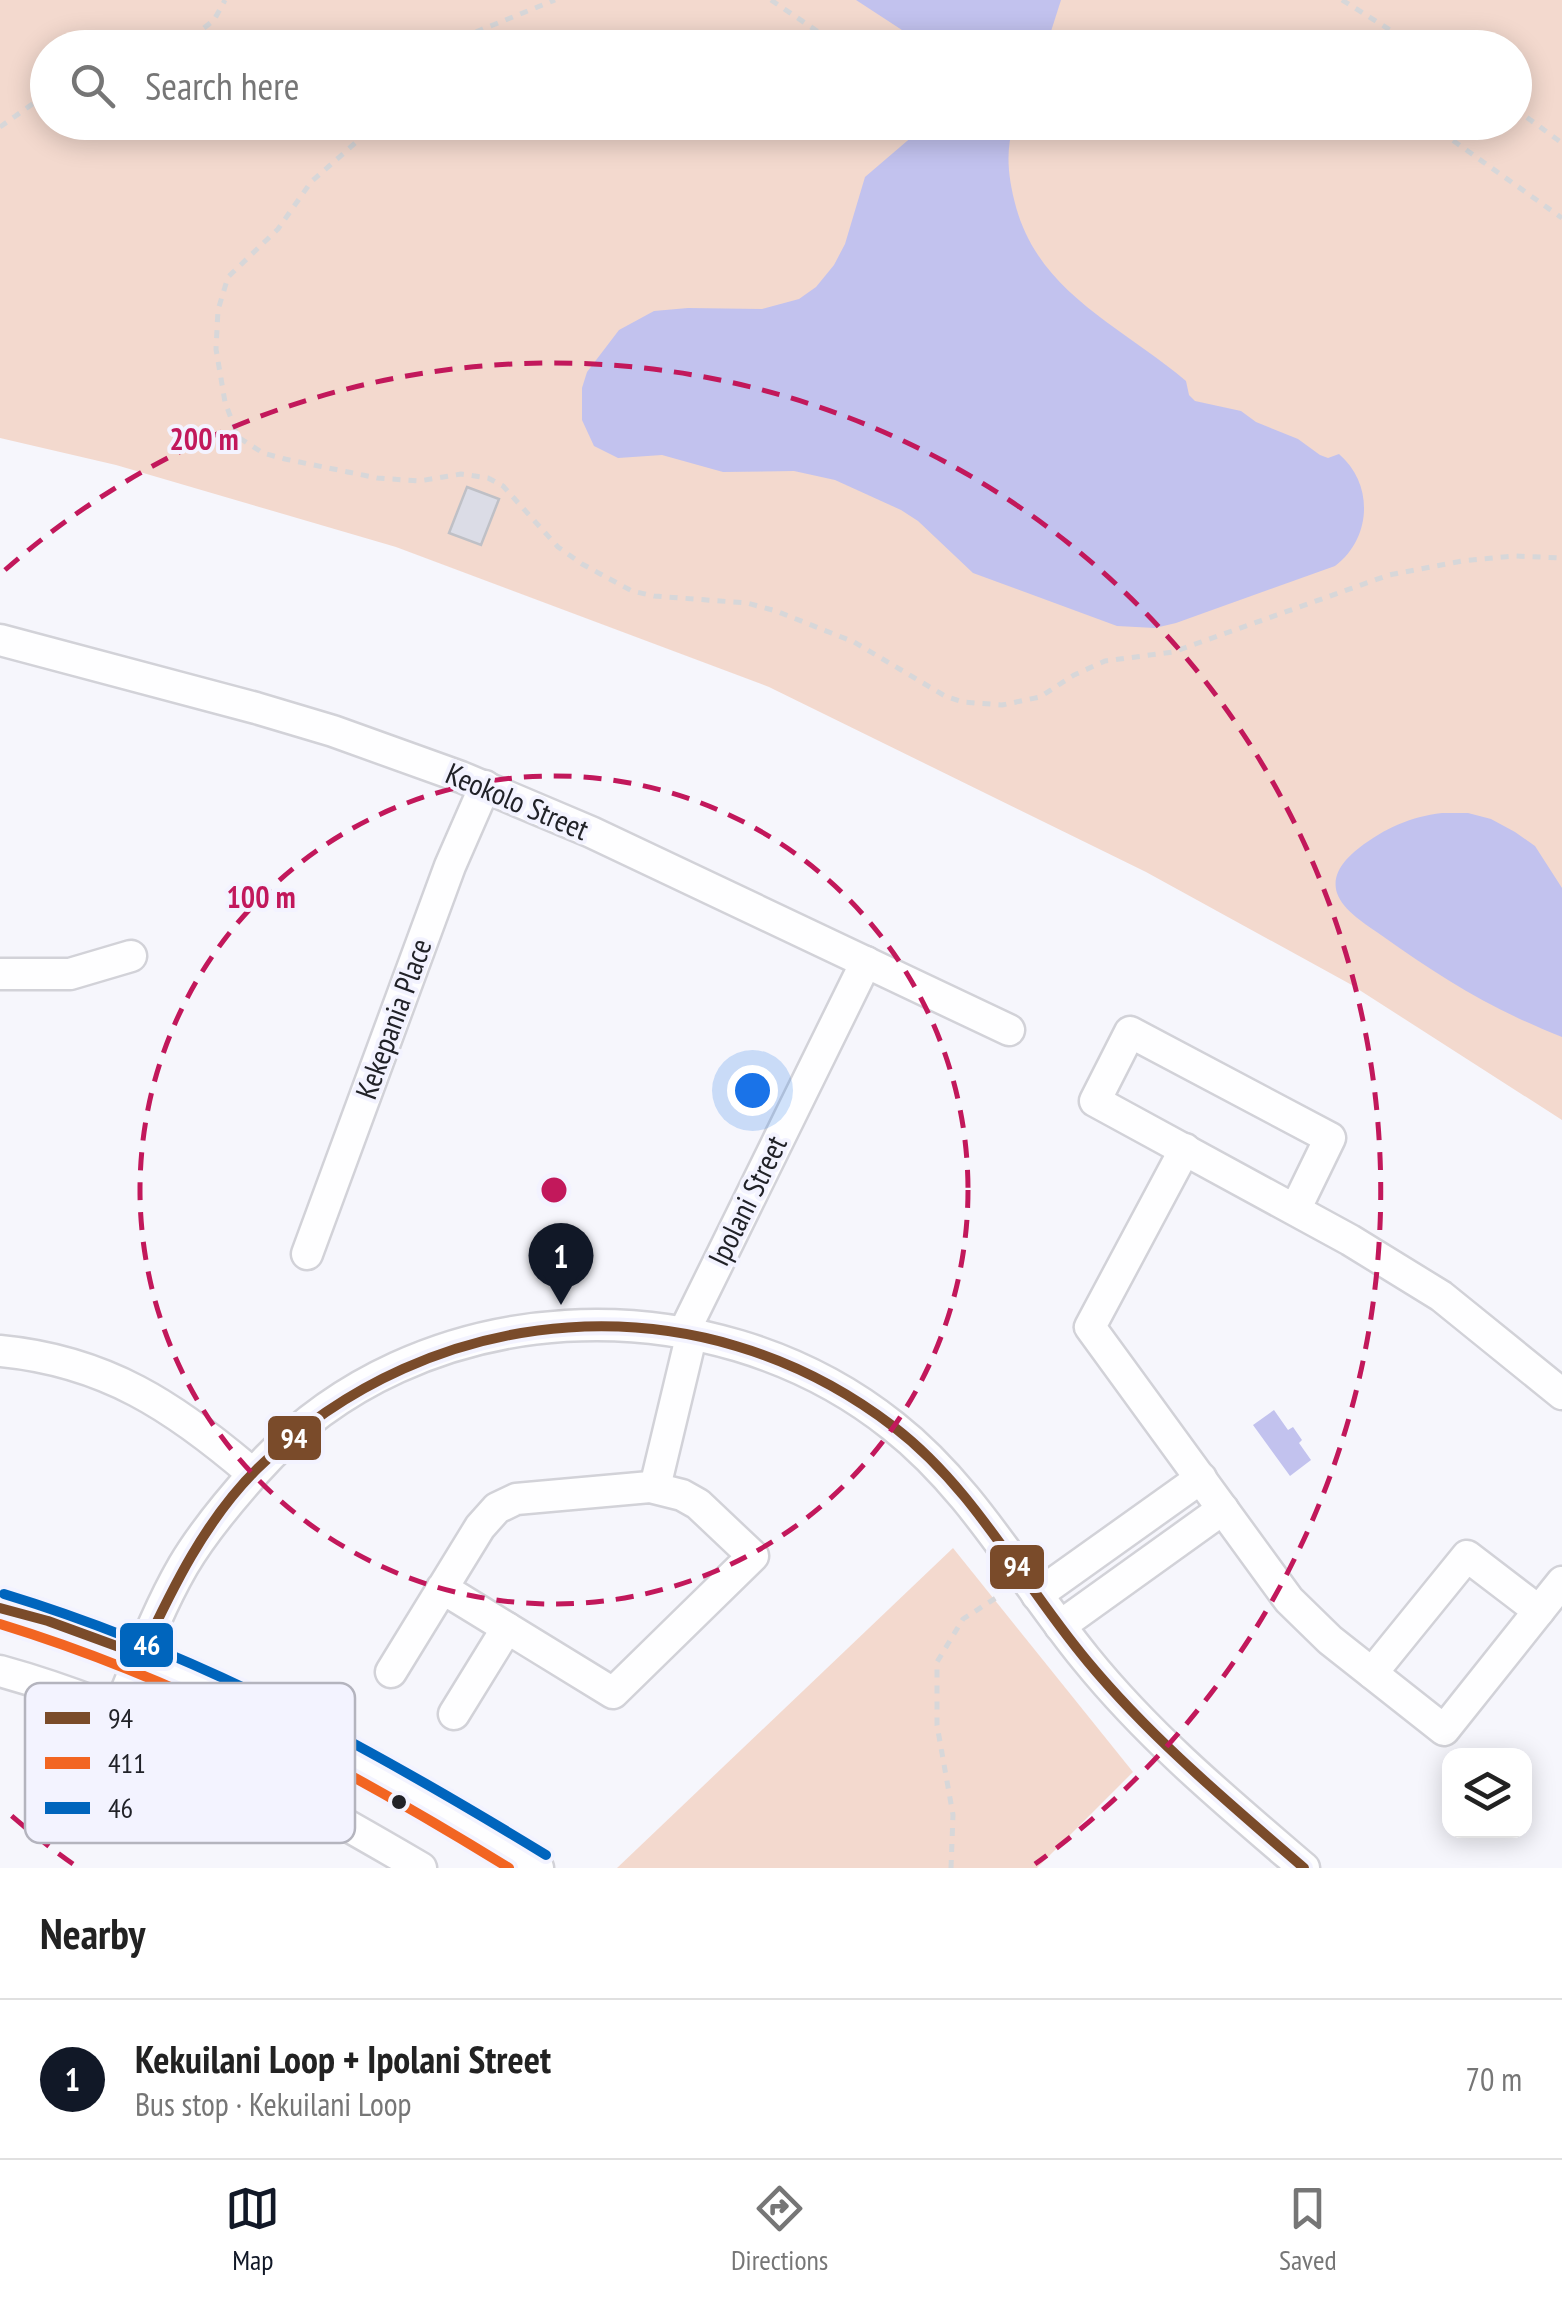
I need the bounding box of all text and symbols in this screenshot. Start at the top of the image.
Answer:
search box [30,30,1532,140]
icon: search [65,58,120,113]
text: Search here [145,61,299,110]
text: 200 m [169,419,239,458]
street label: Keokolo Street [440,753,596,848]
text: 100 m [226,877,296,916]
street label: Kekepania Place [346,933,440,1104]
your location [727,1065,778,1116]
street label: Ipolani Street [698,1128,795,1272]
centre of rings [536,1172,572,1208]
pin: 1 [528,1222,594,1305]
line badge: 94 [266,1414,323,1462]
text: 94 [281,1419,308,1456]
line badge: 94 [988,1543,1046,1591]
text: 94 [1004,1547,1031,1584]
line badge: 46 [118,1621,175,1669]
text: 46 [134,1626,160,1663]
legend [25,1683,355,1843]
text: 94 [108,1699,134,1736]
text: 411 [108,1744,146,1781]
map controls [1442,1748,1532,1838]
button: layers [1442,1748,1532,1838]
text: 46 [108,1789,133,1826]
unlabelled marker [389,1792,409,1812]
text: Nearby [40,1906,145,1961]
text: Kekuilani Loop + Ipolani Street [135,2034,551,2083]
text: 1 [65,2058,80,2100]
text: 70 m [1466,2058,1522,2100]
text: Bus stop · Kekuilani Loop [135,2083,412,2125]
tab: Map [225,2181,280,2278]
tab: Directions [731,2181,828,2278]
tab: Saved [1279,2181,1337,2278]

